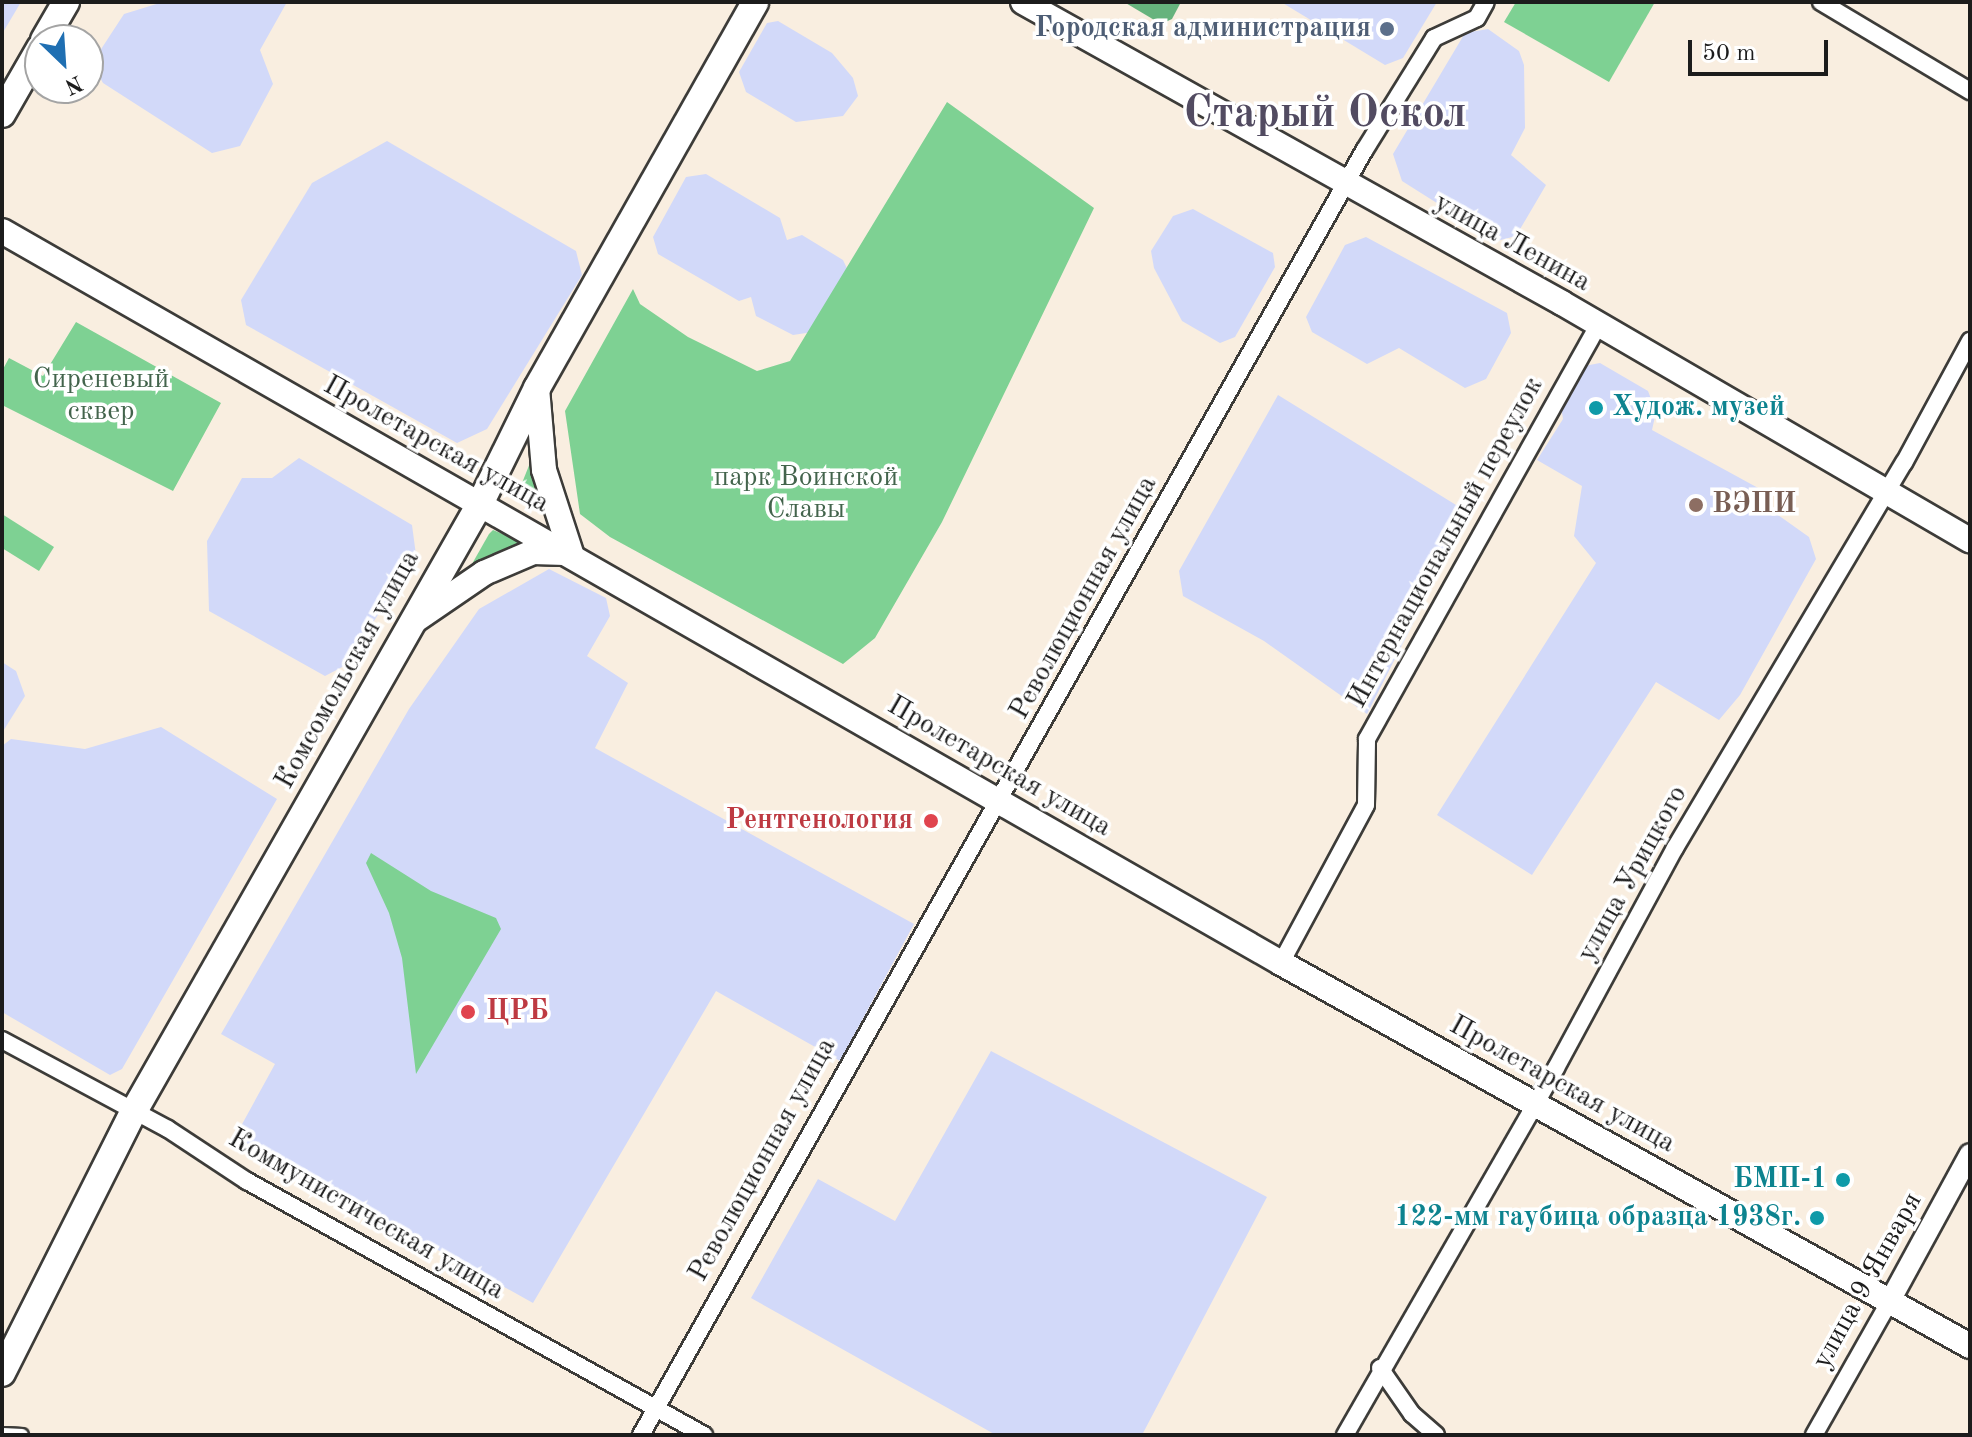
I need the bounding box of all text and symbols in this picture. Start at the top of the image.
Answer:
place label: Городская администрация [1034,12,1371,46]
marker: Городская администрация [1378,20,1396,38]
north arrow [24,24,104,104]
scale bar [1692,24,1832,74]
text: 50 m [1702,42,1756,66]
text: N [61,70,86,97]
district label: Старый Оскол [1183,88,1467,140]
street label: улица Ленина [1428,186,1596,300]
park label: Сиреневый сквер [33,363,169,429]
street label: Пролетарская улица [317,369,555,521]
street label: Интернациональный переулок [1341,372,1551,714]
place label: Худож. музей [1612,391,1785,425]
marker: Худож. музей [1587,399,1605,417]
park label: парк Воинской Славы [714,461,898,527]
street label: Революционная улица [1003,470,1165,726]
place label: ВЭПИ [1712,488,1796,522]
marker: ВЭПИ [1687,496,1705,514]
street label: Комсомольская улица [268,545,428,795]
street label: Пролетарская улица [881,689,1117,845]
street label: улица Урицкого [1571,780,1695,968]
place label: Рентгенология [725,804,913,838]
marker: Рентгенология [920,810,942,832]
place label: ЦРБ [486,995,549,1029]
marker: ЦРБ [457,1001,479,1023]
street label: Пролетарская улица [1443,1009,1681,1161]
street label: Революционная улица [682,1032,844,1288]
street label: Коммунистическая улица [222,1122,510,1308]
place label: БМП-1 [1733,1163,1827,1197]
marker: БМП-1 [1834,1171,1852,1189]
street label: улица 9 Января [1806,1187,1930,1375]
place label: 122-мм гаубица образца 1938г. [1395,1201,1801,1235]
marker: 122-мм гаубица образца 1938г. [1808,1209,1826,1227]

